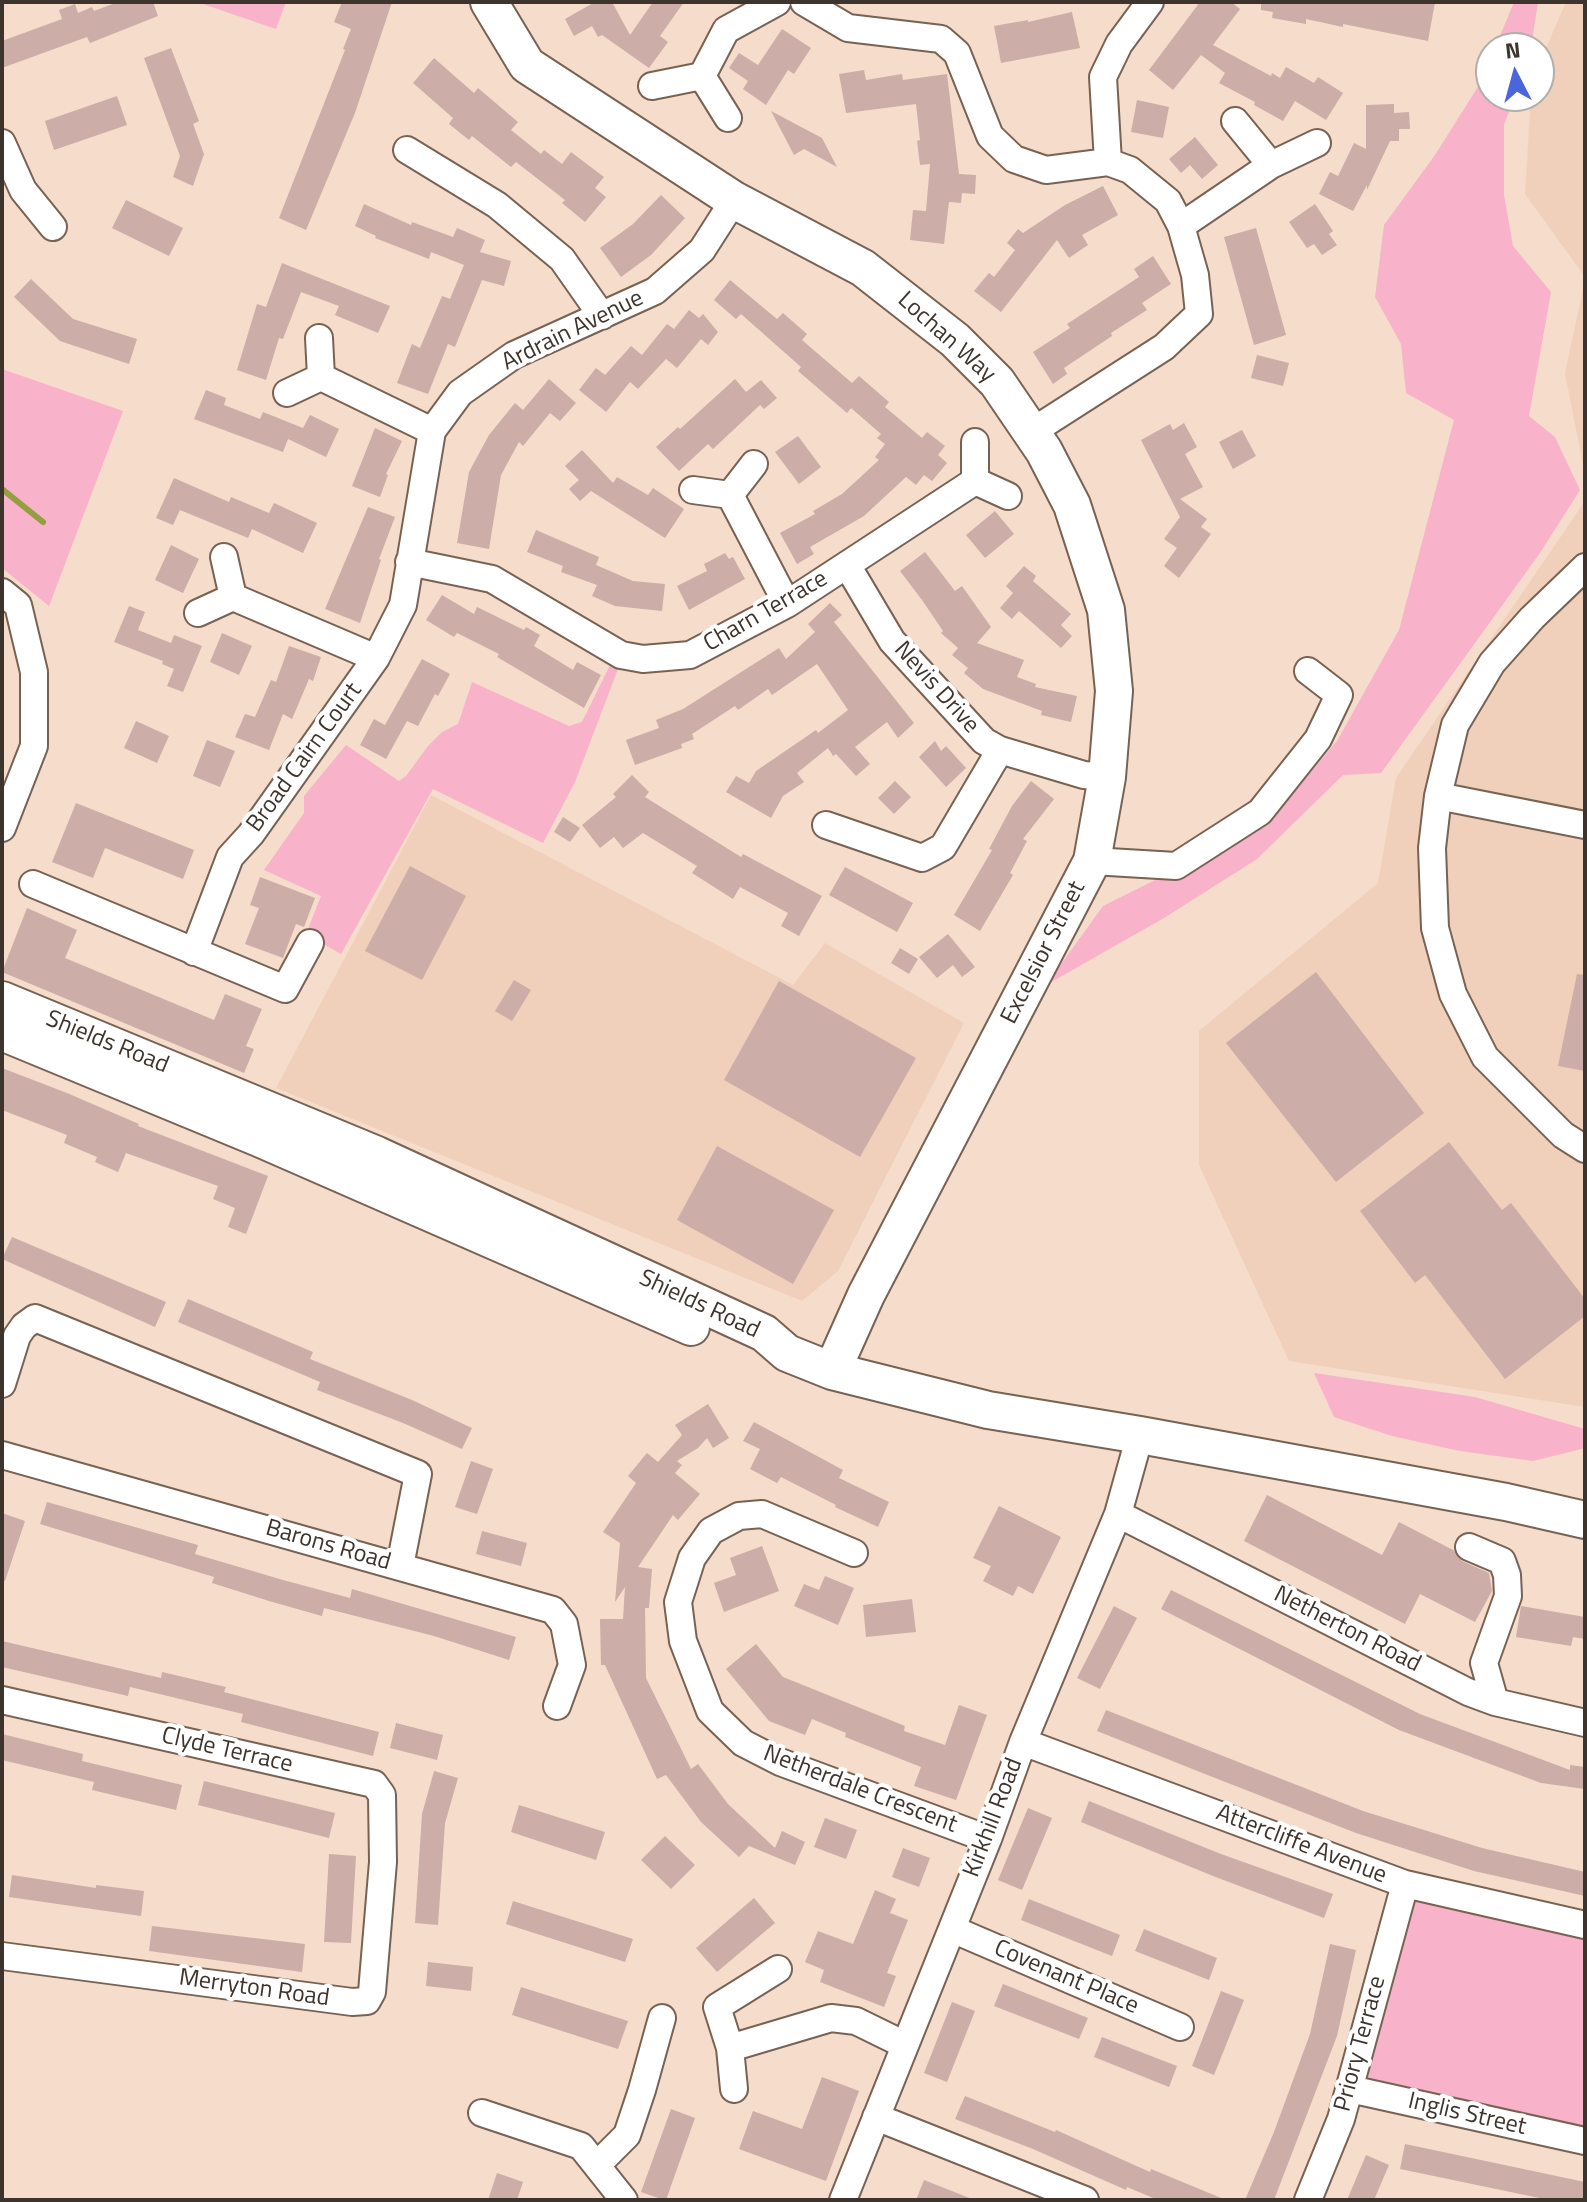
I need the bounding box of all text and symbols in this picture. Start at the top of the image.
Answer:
north arrow [1475,32,1555,112]
text: N [1503,32,1522,68]
street label: Ardrain Avenue [498,284,648,378]
street label: Lochan Way [891,286,1001,390]
street label: Charn Terrace [699,565,833,659]
street label: Nevis Drive [887,636,985,740]
street label: Broad Cairn Court [241,678,369,838]
street label: Excelsior Street [996,877,1092,1029]
street label: Shields Road [41,1005,173,1081]
street label: Shields Road [634,1264,764,1346]
street label: Barons Road [262,1514,394,1578]
street label: Netherton Road [1269,1581,1425,1679]
street label: Clyde Terrace [159,1722,295,1780]
street label: Netherdale Crescent [759,1740,961,1840]
street label: Kirkhill Road [958,1754,1030,1882]
street label: Attercliffe Avenue [1212,1799,1390,1891]
street label: Covenant Place [989,1935,1143,2021]
street label: Merryton Road [177,1964,331,2014]
street label: Priory Terrace [1329,1973,1393,2115]
street label: Inglis Street [1405,2087,1529,2143]

